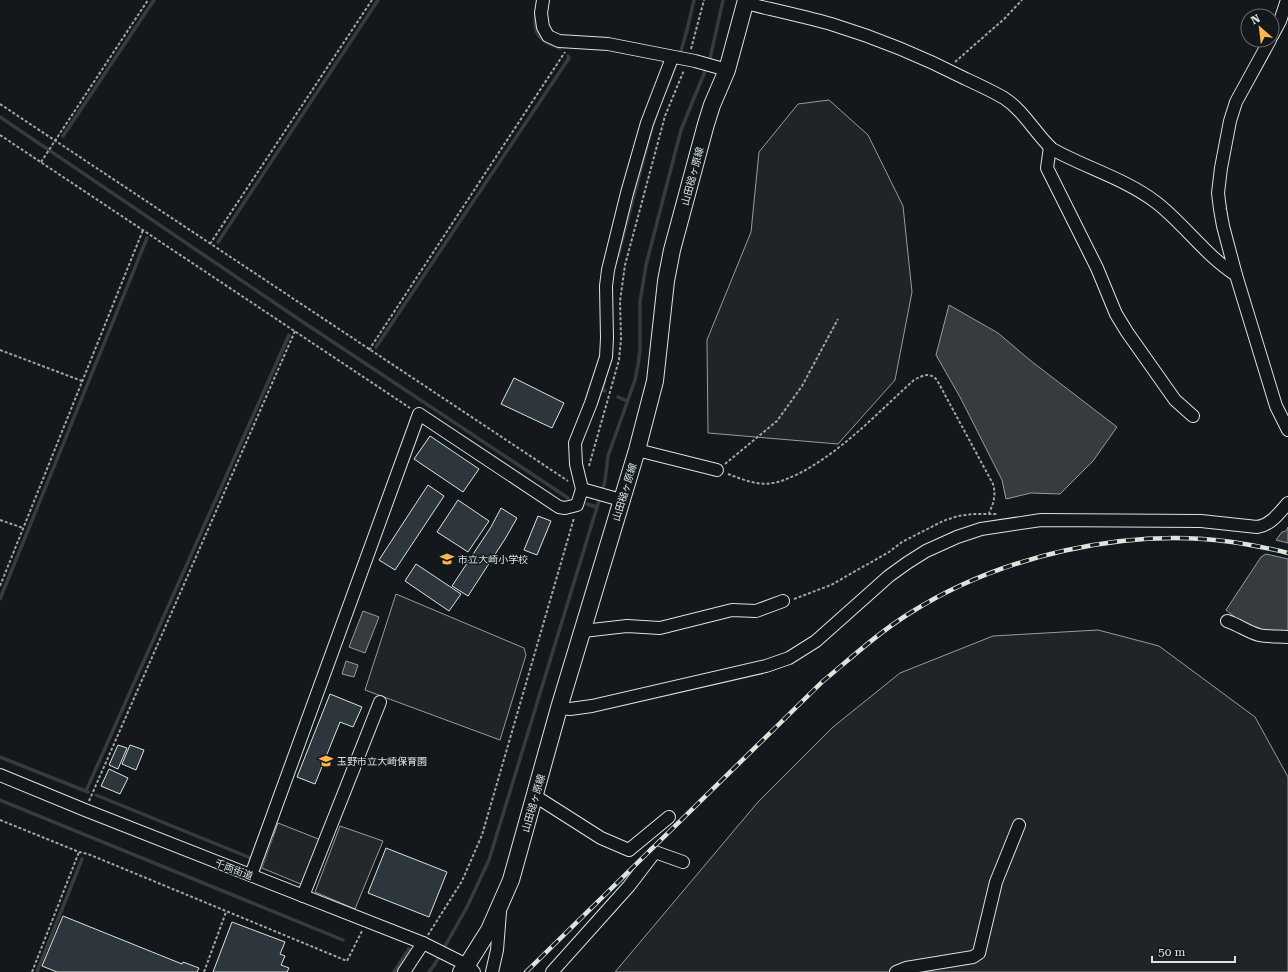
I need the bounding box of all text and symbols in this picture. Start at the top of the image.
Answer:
north arrow [1240,8,1280,48]
text: N [1249,12,1263,27]
street label: 山田槌ヶ原線 [679,146,706,207]
street label: 山田槌ヶ原線 [610,462,639,522]
school or university icon: 市立大崎小学校 [439,551,455,567]
place label: 市立大崎小学校 [458,554,528,565]
school or university icon: 玉野市立大崎保育園 [318,753,334,769]
place label: 玉野市立大崎保育園 [337,756,427,767]
street label: 山田槌ヶ原線 [520,773,547,833]
street label: 千両街道 [213,857,254,882]
scale bar [1152,938,1235,964]
text: 50 m [1158,945,1185,959]

